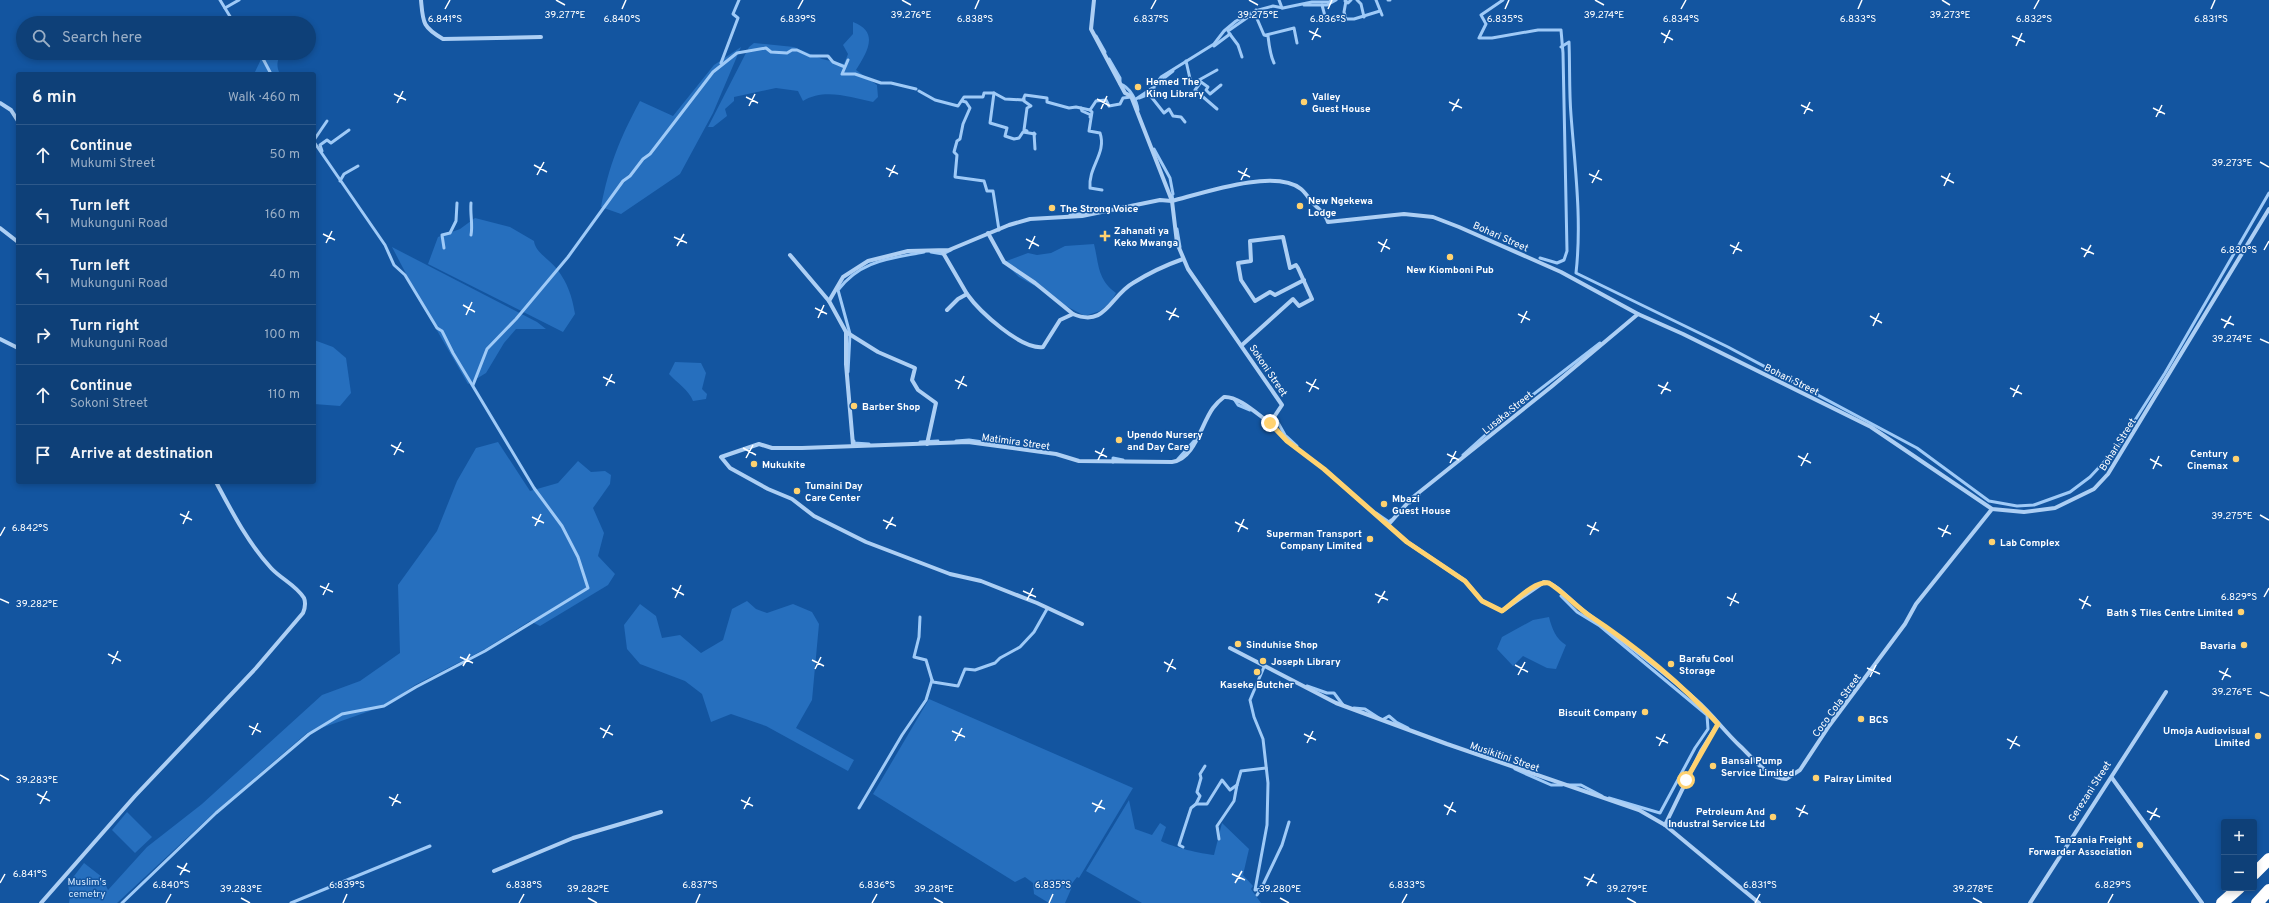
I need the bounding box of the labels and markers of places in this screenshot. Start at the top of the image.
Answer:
place label: Hemed The King Library [1146,76,1204,101]
marker: Hemed The King Library [1133,82,1143,92]
place label: Valley Guest House [1312,91,1371,116]
marker: Valley Guest House [1299,97,1309,107]
place label: New Ngekewa Lodge [1308,195,1373,220]
marker: New Ngekewa Lodge [1295,201,1305,211]
marker: The Strong Voice [1047,203,1057,213]
place label: The Strong Voice [1060,203,1139,216]
place label: Zahanati ya Keko Mwanga [1114,225,1178,250]
marker: Zahanati ya Keko Mwanga [1099,230,1111,242]
marker: New Kiomboni Pub [1445,252,1455,262]
place label: New Kiomboni Pub [1406,264,1494,277]
marker: Barber Shop [849,401,859,411]
place label: Barber Shop [862,401,920,414]
place label: Upendo Nursery and Day Care [1127,429,1203,454]
marker: Upendo Nursery and Day Care [1114,435,1124,445]
place label: Century Cinemax [2187,448,2228,473]
marker: Century Cinemax [2231,454,2241,464]
marker: Mukukite [749,459,759,469]
place label: Mukukite [762,459,806,472]
place label: Tumaini Day Care Center [805,480,863,505]
marker: Tumaini Day Care Center [792,486,802,496]
place label: Mbazi Guest House [1392,493,1451,518]
marker: Mbazi Guest House [1379,499,1389,509]
place label: Superman Transport Company Limited [1266,528,1362,553]
marker: Superman Transport Company Limited [1365,534,1375,544]
marker: Lab Complex [1987,537,1997,547]
place label: Lab Complex [2000,537,2060,550]
place label: Bath $ Tiles Centre Limited [2107,607,2233,620]
marker: Bath $ Tiles Centre Limited [2236,607,2246,617]
marker: Sinduhise Shop [1233,639,1243,649]
place label: Sinduhise Shop [1246,639,1318,652]
place label: Bavaria [2200,640,2236,653]
marker: Bavaria [2239,640,2249,650]
place label: Barafu Cool Storage [1679,653,1734,678]
marker: Joseph Library [1258,656,1268,666]
place label: Joseph Library [1271,656,1341,669]
marker: Barafu Cool Storage [1666,659,1676,669]
marker: Kaseke Butcher [1252,667,1262,677]
place label: Kaseke Butcher [1220,679,1295,692]
place label: Biscuit Company [1558,707,1637,720]
marker: Biscuit Company [1640,707,1650,717]
marker: BCS [1856,714,1866,724]
place label: BCS [1869,714,1888,727]
place label: Umoja Audiovisual Limited [2163,725,2250,750]
marker: Umoja Audiovisual Limited [2253,731,2263,741]
place label: Bansal Pump Service Limited [1721,755,1794,780]
marker: Bansal Pump Service Limited [1708,761,1718,771]
marker: Palray Limited [1811,773,1821,783]
place label: Palray Limited [1824,773,1892,786]
place label: Petroleum And Industral Service Ltd [1668,806,1765,831]
marker: Petroleum And Industral Service Ltd [1768,812,1778,822]
place label: Tanzania Freight Forwarder Association [2028,834,2132,859]
marker: Tanzania Freight Forwarder Association [2135,840,2145,850]

